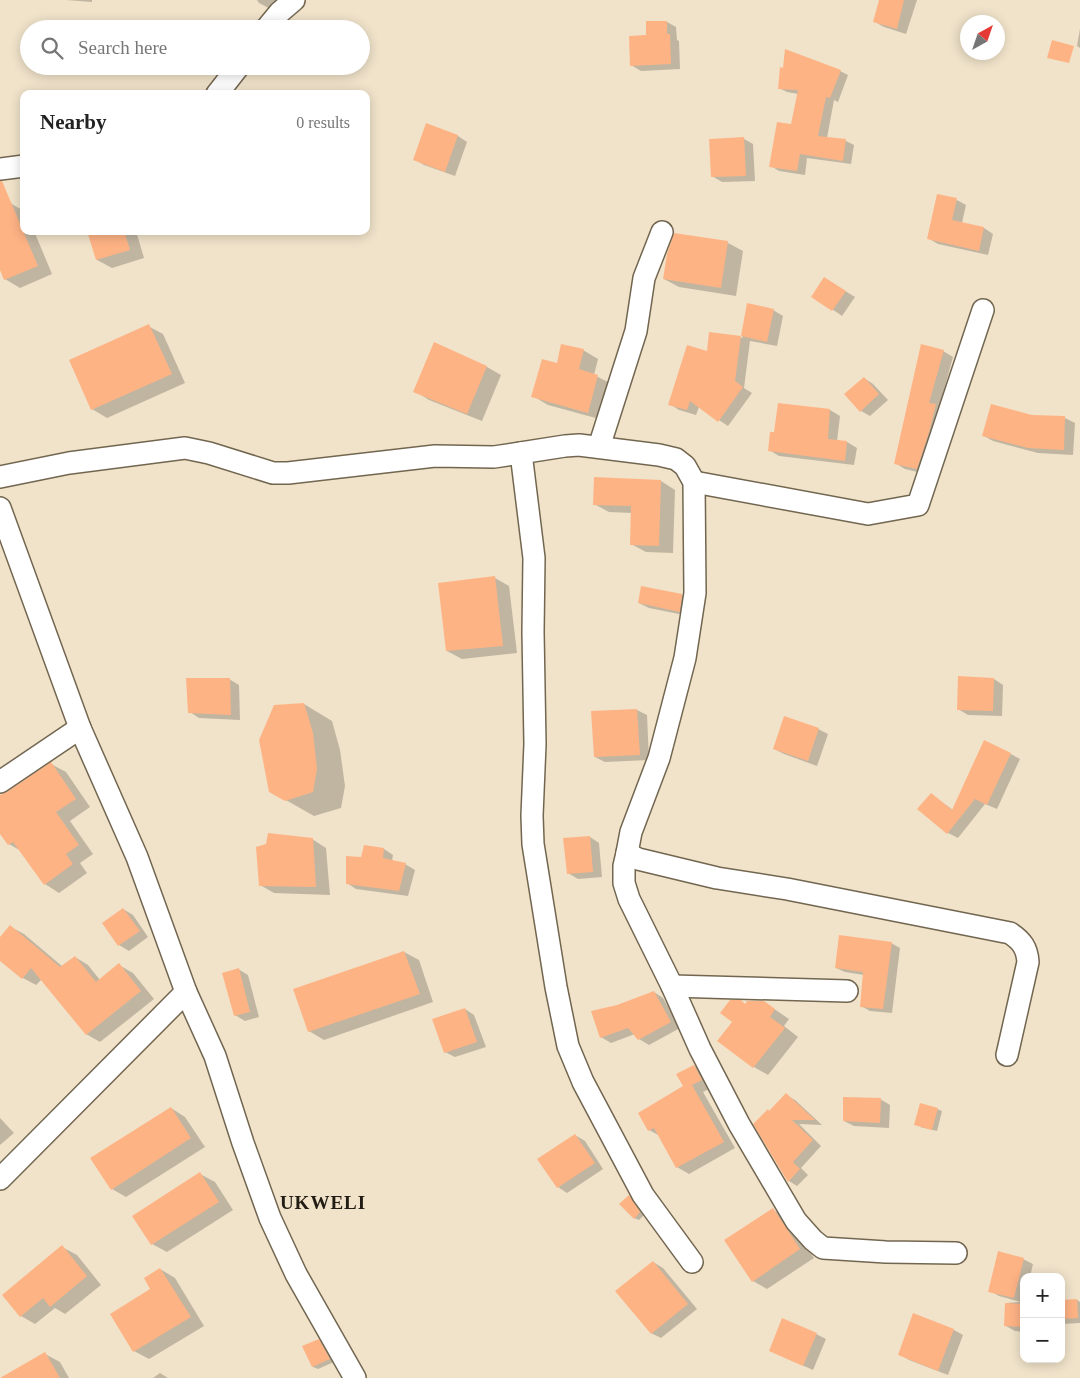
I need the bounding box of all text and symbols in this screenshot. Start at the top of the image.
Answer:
north arrow [960,15,1005,60]
search box [20,20,370,75]
icon: search [38,34,66,62]
text: Search here [78,37,167,58]
text: Nearby [40,110,107,134]
text: 0 results [296,114,350,131]
district label: UKWELI [280,1192,366,1213]
map controls [1020,1273,1065,1363]
button: + [1020,1273,1065,1318]
button: − [1020,1318,1065,1363]

